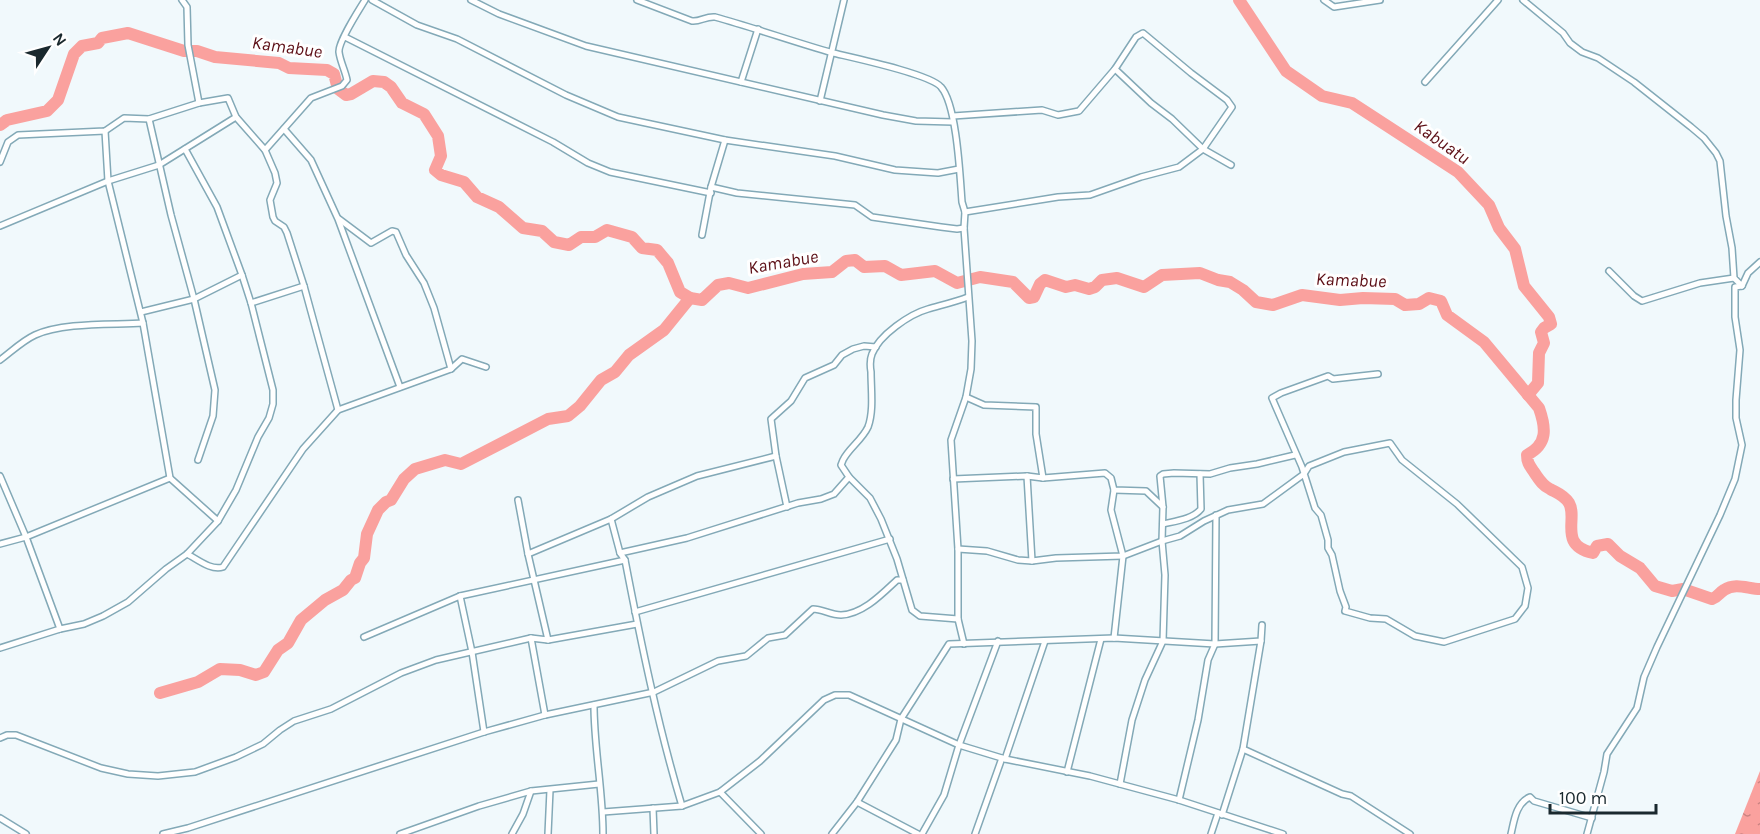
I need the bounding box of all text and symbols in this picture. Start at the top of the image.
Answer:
north arrow [18,18,78,78]
text: N [49,29,71,50]
water label: Kamabue [250,31,324,63]
water label: Kabuatu [1410,115,1474,169]
water label: Kamabue [746,245,820,279]
water label: Kamabue [1315,268,1387,292]
scale bar [1550,777,1656,815]
text: 100 m [1559,787,1607,809]

